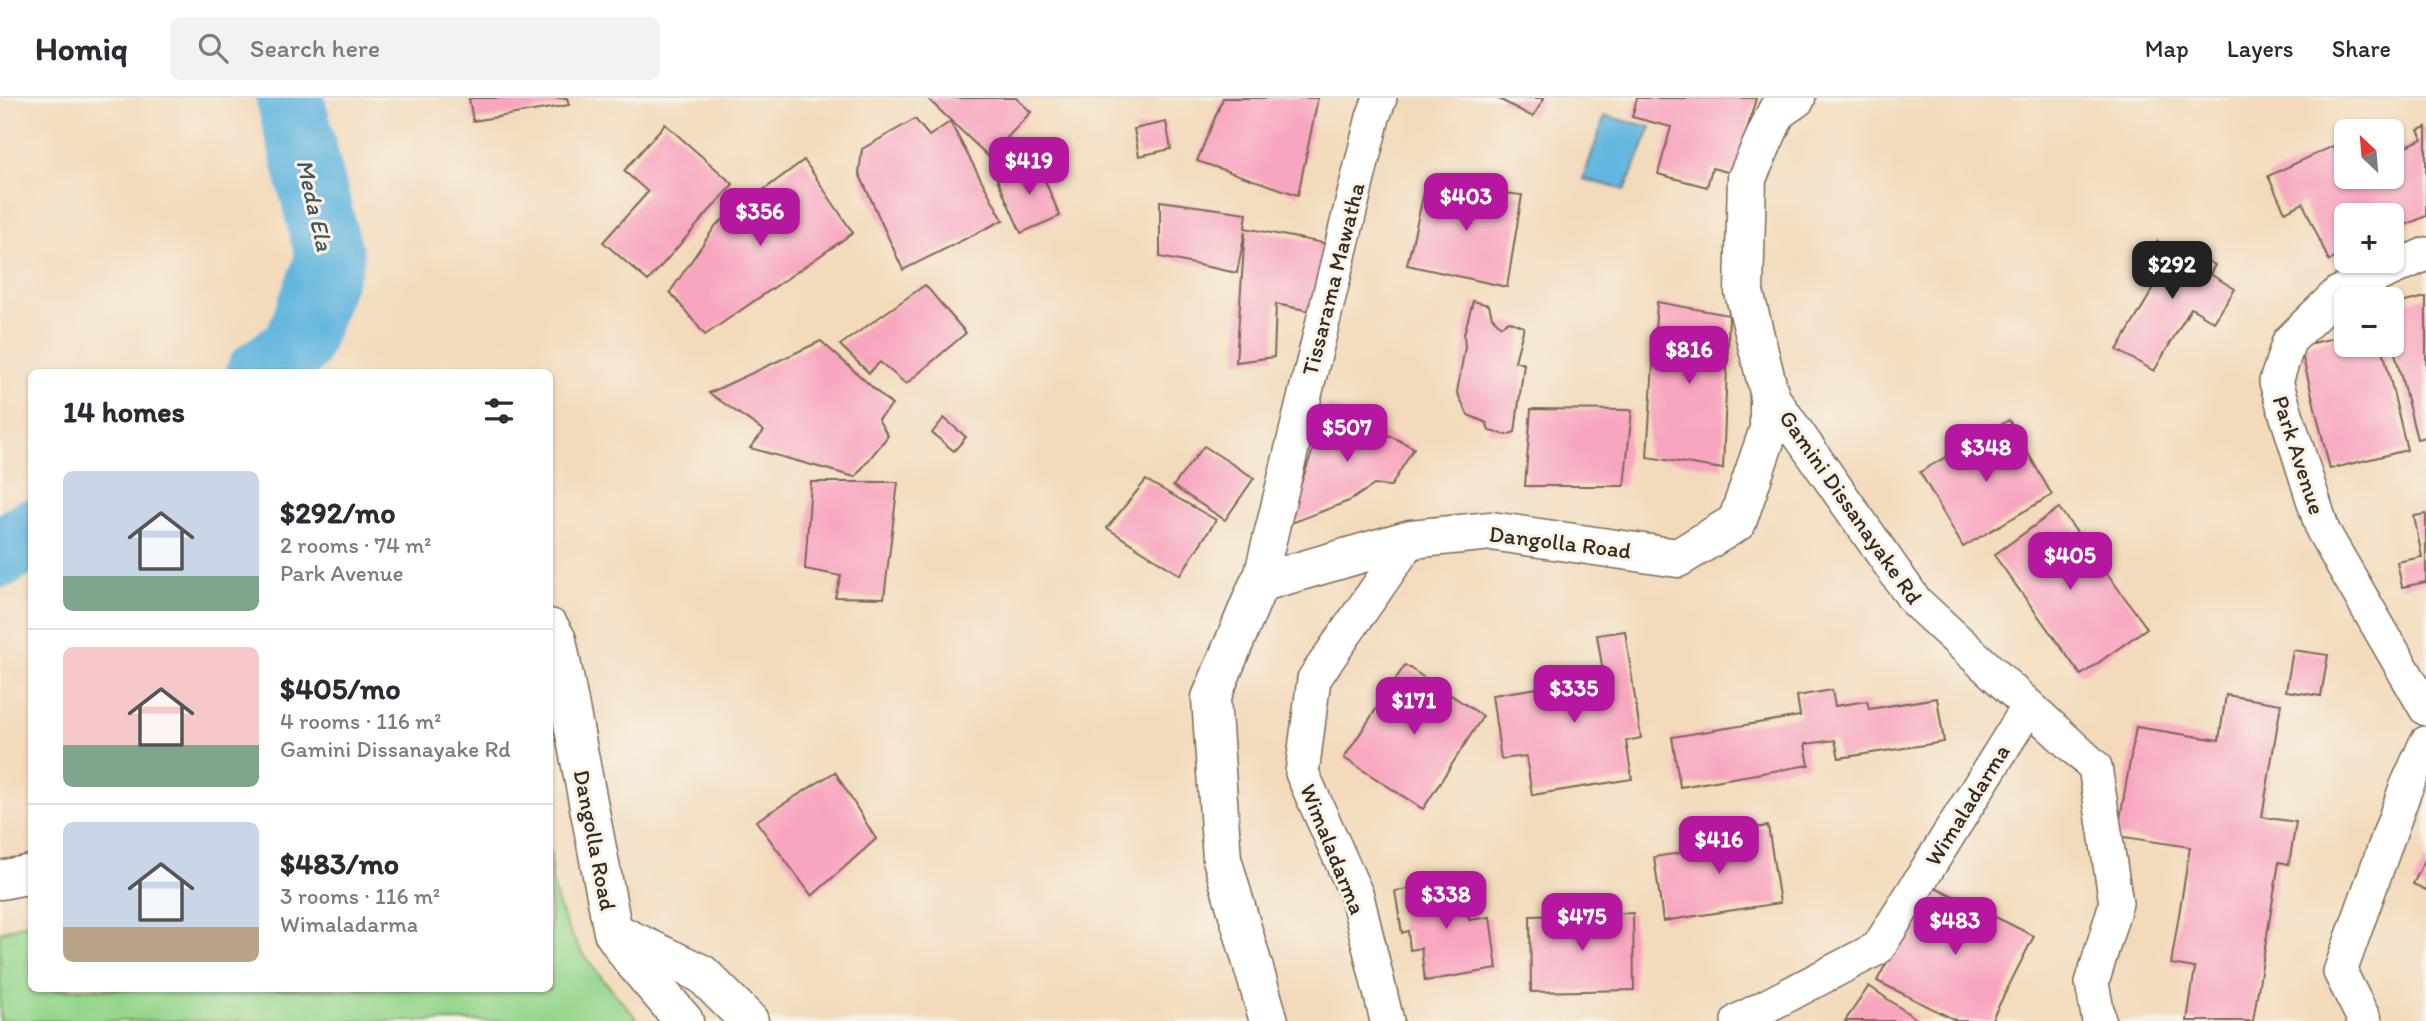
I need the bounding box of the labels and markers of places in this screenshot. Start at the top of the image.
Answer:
pin: $419 [988,138,1070,197]
pin: $403 [1425,174,1507,233]
pin: $356 [719,188,801,248]
pin: $292 [2131,242,2213,301]
pin: $816 [1648,327,1730,386]
pin: $507 [1306,404,1388,464]
pin: $348 [1945,424,2027,484]
pin: $405 [2029,532,2111,592]
pin: $335 [1533,666,1615,725]
pin: $171 [1373,678,1455,737]
pin: $416 [1678,816,1760,876]
pin: $338 [1405,872,1487,931]
pin: $475 [1541,894,1623,953]
pin: $483 [1914,898,1996,957]

